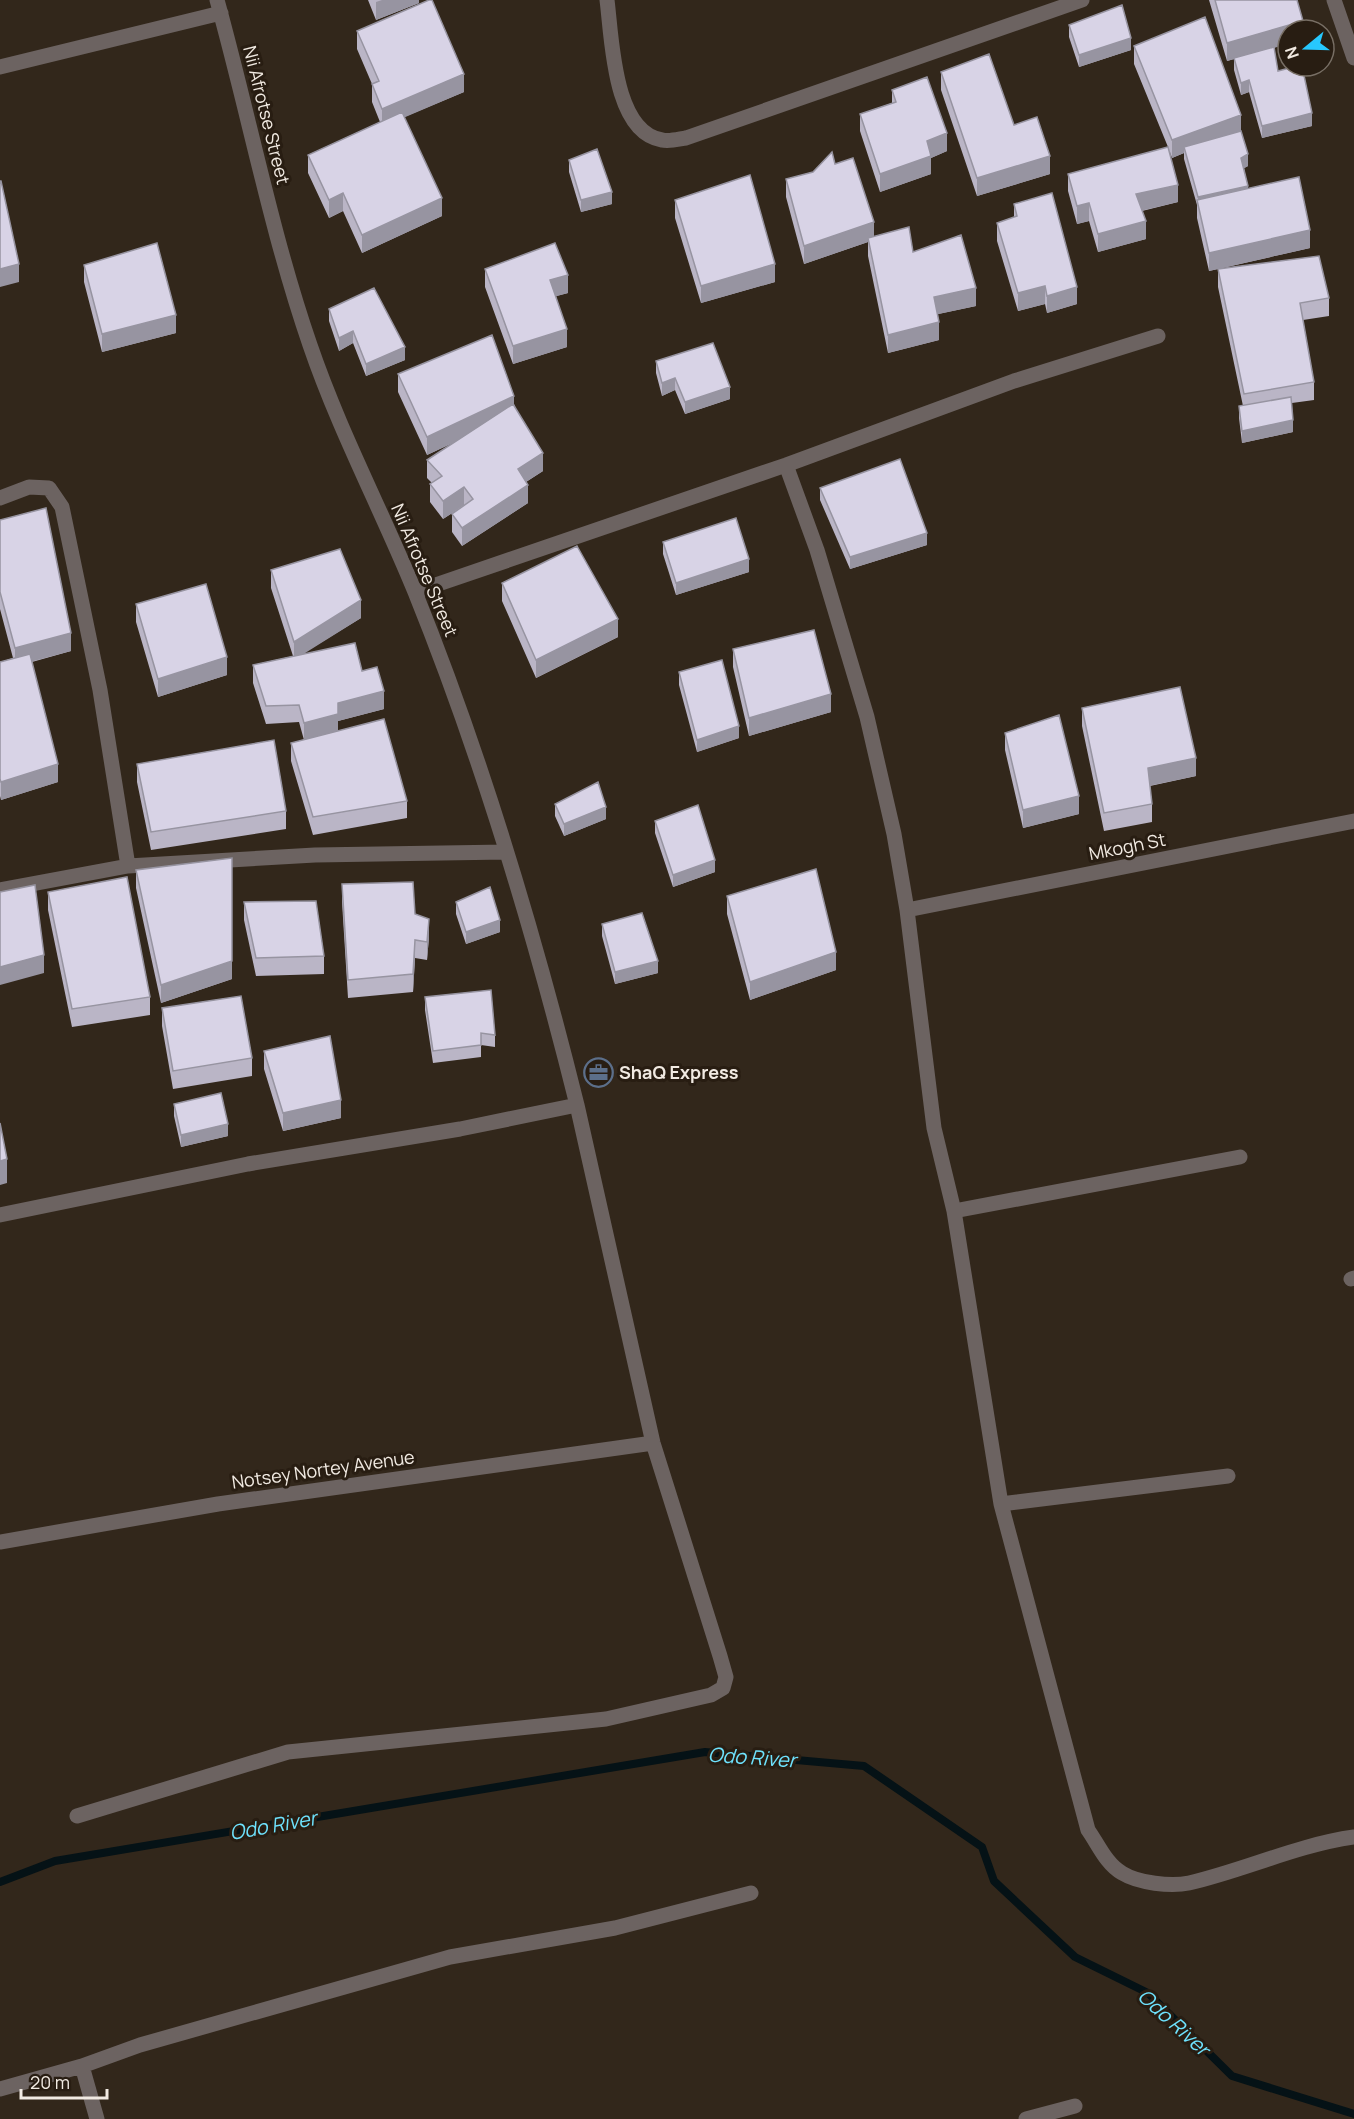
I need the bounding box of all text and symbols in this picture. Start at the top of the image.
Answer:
north arrow [1276,18,1336,78]
street label: Nii Afrotse Street [238,43,296,187]
text: N [1280,44,1304,62]
street label: Nii Afrotse Street [386,500,464,640]
street label: Mkogh St [1087,827,1167,865]
office icon: ShaQ Express [582,1056,614,1088]
place label: ShaQ Express [619,1060,739,1084]
street label: Notsey Nortey Avenue [230,1444,416,1494]
water label: Odo River [707,1740,800,1774]
water label: Odo River [227,1804,321,1846]
water label: Odo River [1132,1982,1218,2063]
scale bar [21,2062,106,2100]
text: 20 m [30,2070,70,2094]

